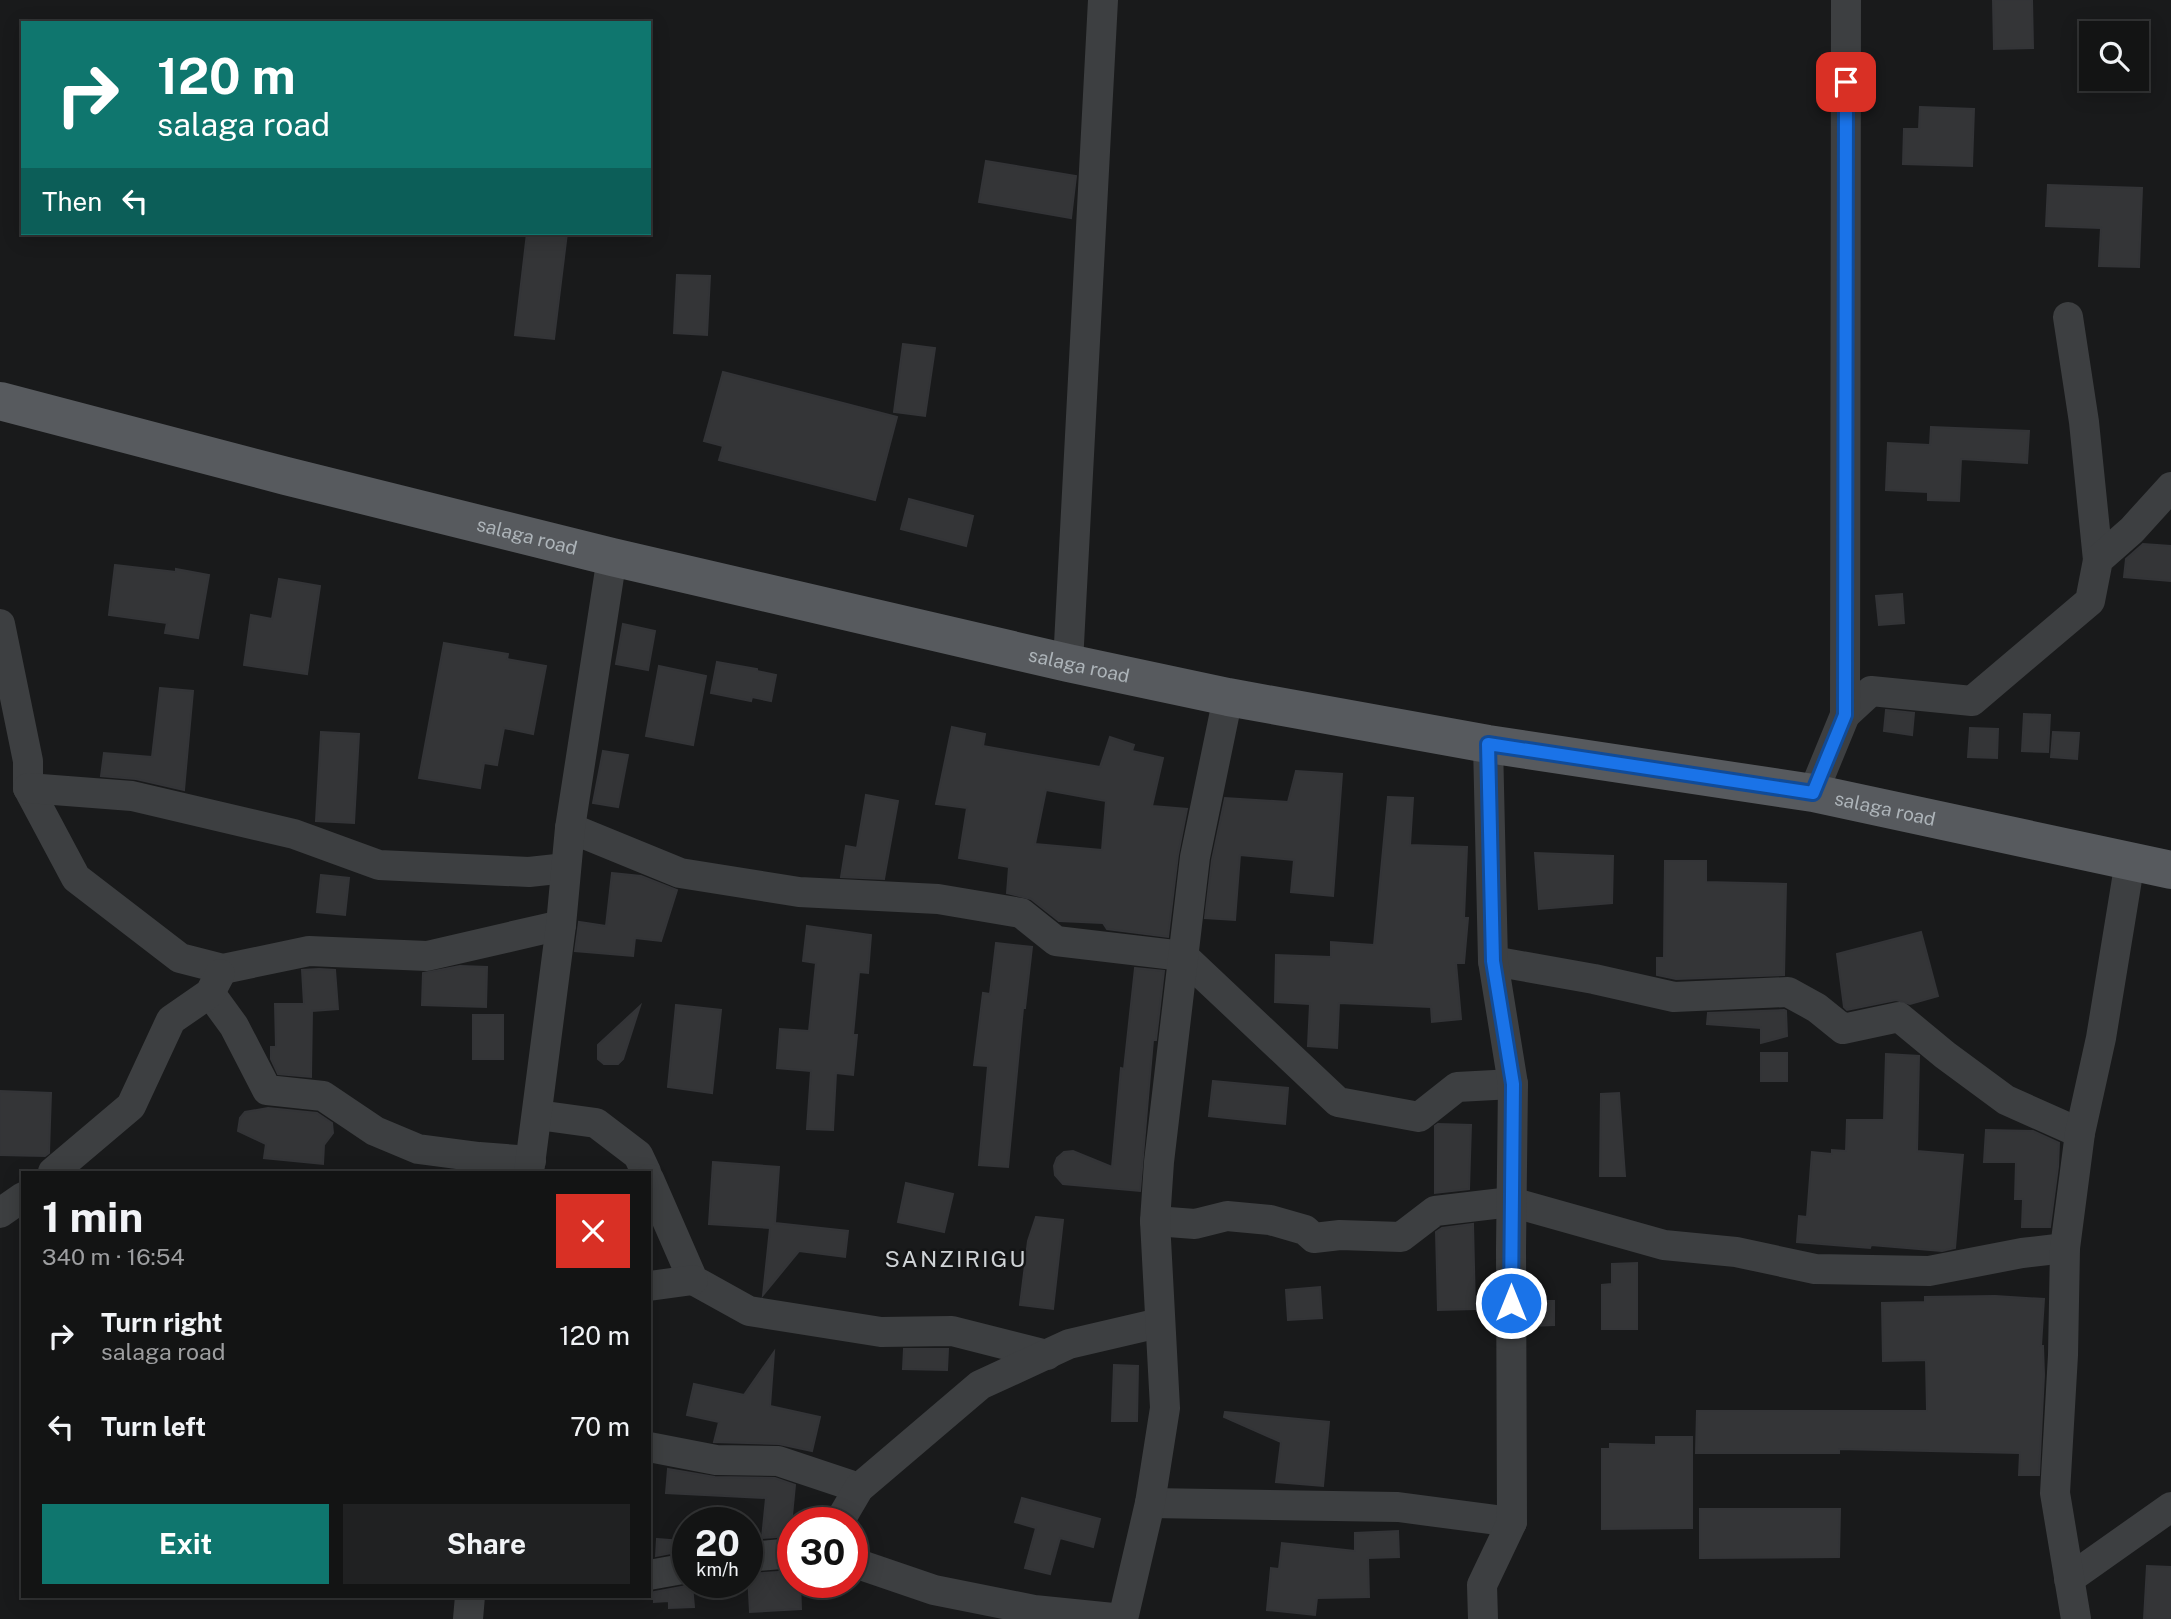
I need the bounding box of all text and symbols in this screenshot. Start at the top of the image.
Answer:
map controls [2079,21,2149,91]
button: search [2079,21,2149,91]
text: 120 m [157,47,296,105]
icon: right [42,49,133,140]
pin [1816,52,1876,112]
icon: arrive [1827,63,1865,101]
text: salaga road [157,106,330,143]
icon: left [116,182,154,220]
text: Then [42,186,102,217]
street label: salaga road [474,513,580,559]
street label: salaga road [1026,643,1132,687]
street label: salaga road [1833,787,1938,830]
text: 1 min [42,1192,143,1241]
button: close [556,1194,630,1268]
text: 340 m · 16:54 [42,1243,185,1270]
district label: SANZIRIGU [885,1245,1027,1272]
position arrow [1474,1266,1548,1340]
text: Turn right [101,1307,223,1338]
icon: right [42,1317,80,1355]
text: 120 m [559,1320,630,1351]
text: salaga road [101,1338,225,1365]
icon: left [42,1408,80,1446]
text: Turn left [101,1411,206,1442]
text: 70 m [570,1411,630,1442]
button: Exit [42,1504,329,1584]
button: Share [343,1504,630,1584]
speed limit sign: 30 [777,1507,868,1598]
text: 20 [695,1523,740,1564]
text: km/h [696,1559,739,1580]

